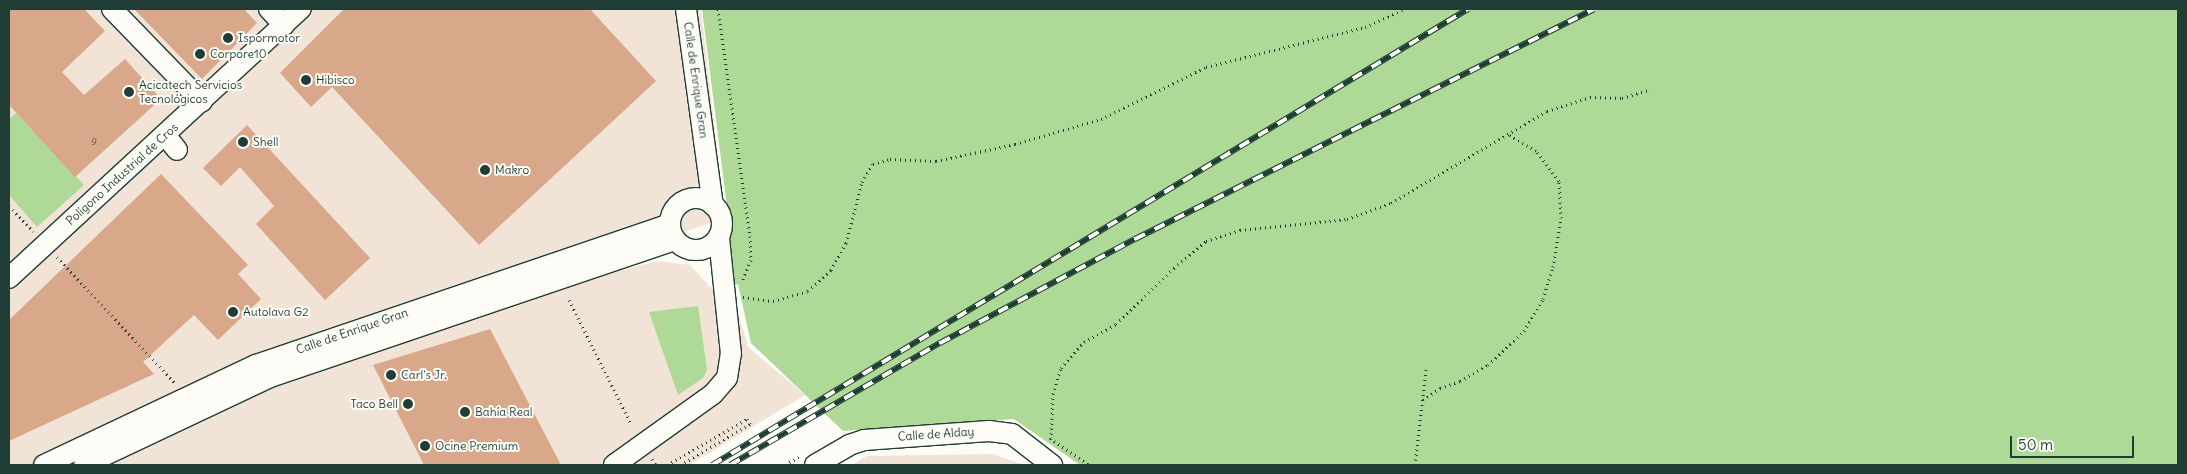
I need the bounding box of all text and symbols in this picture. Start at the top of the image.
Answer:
street label: Calle de Enrique Gran [681,21,711,139]
place label: Ispormotor [238,31,300,45]
marker: Ispormotor [222,32,234,44]
place label: Corpore10 [210,47,267,61]
marker: Corpore10 [194,48,206,60]
place label: Hibisco [316,73,355,87]
marker: Hibisco [300,74,312,86]
place label: Acicatech Servicios Tecnológicos [139,78,242,106]
marker: Acicatech Servicios Tecnológicos [123,86,135,98]
street label: Polígono Industrial de Cros [63,120,181,228]
place label: Shell [253,135,278,149]
house number: 9 [91,136,97,148]
marker: Shell [237,136,249,148]
place label: Makro [495,163,529,177]
marker: Makro [479,164,491,176]
place label: Autolava G2 [243,305,309,319]
street label: Calle de Enrique Gran [294,305,410,357]
marker: Autolava G2 [227,306,239,318]
place label: Carl's Jr. [401,368,447,382]
marker: Carl's Jr. [385,369,397,381]
place label: Taco Bell [350,397,398,411]
marker: Taco Bell [402,398,414,410]
place label: Bahía Real [475,405,532,419]
marker: Bahía Real [459,406,471,418]
street label: Calle de Alday [897,424,975,444]
scale bar [2012,426,2136,458]
text: 50 m [2018,435,2053,454]
place label: Ocine Premium [435,439,518,453]
marker: Ocine Premium [419,440,431,452]

